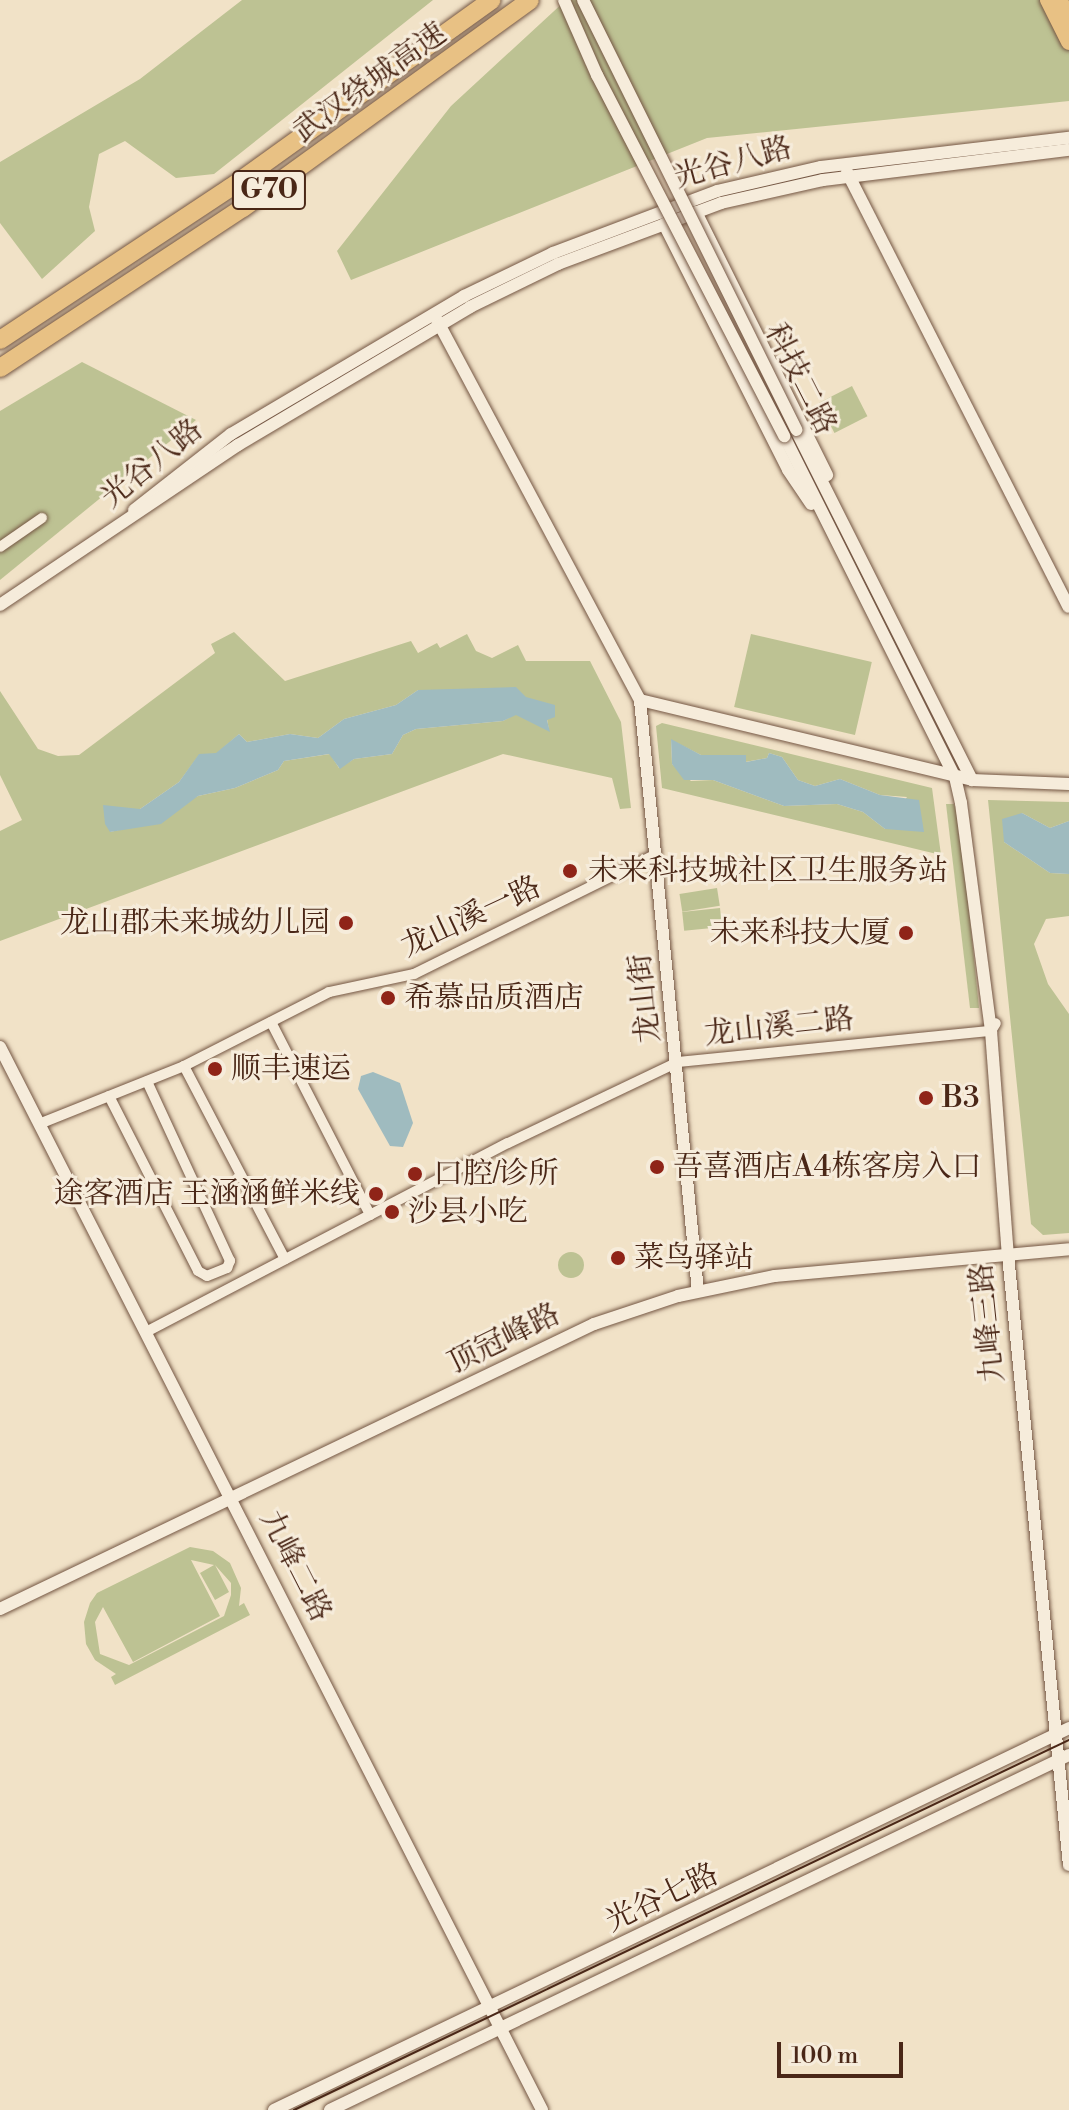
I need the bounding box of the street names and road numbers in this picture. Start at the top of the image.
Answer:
street label: 武汉绕城高速 [287,16,453,150]
street label: 光谷八路 [670,130,796,196]
road number: G70 [231,166,307,214]
street label: 科技二路 [757,317,843,441]
street label: 光谷八路 [94,412,210,516]
street label: 龙山溪一路 [395,869,547,965]
street label: 龙山街 [622,951,668,1045]
street label: 龙山溪二路 [703,1001,855,1053]
street label: 九峰三路 [964,1261,1012,1385]
street label: 顶冠峰路 [442,1297,566,1381]
street label: 九峰二路 [252,1504,338,1628]
street label: 光谷七路 [600,1856,724,1940]

